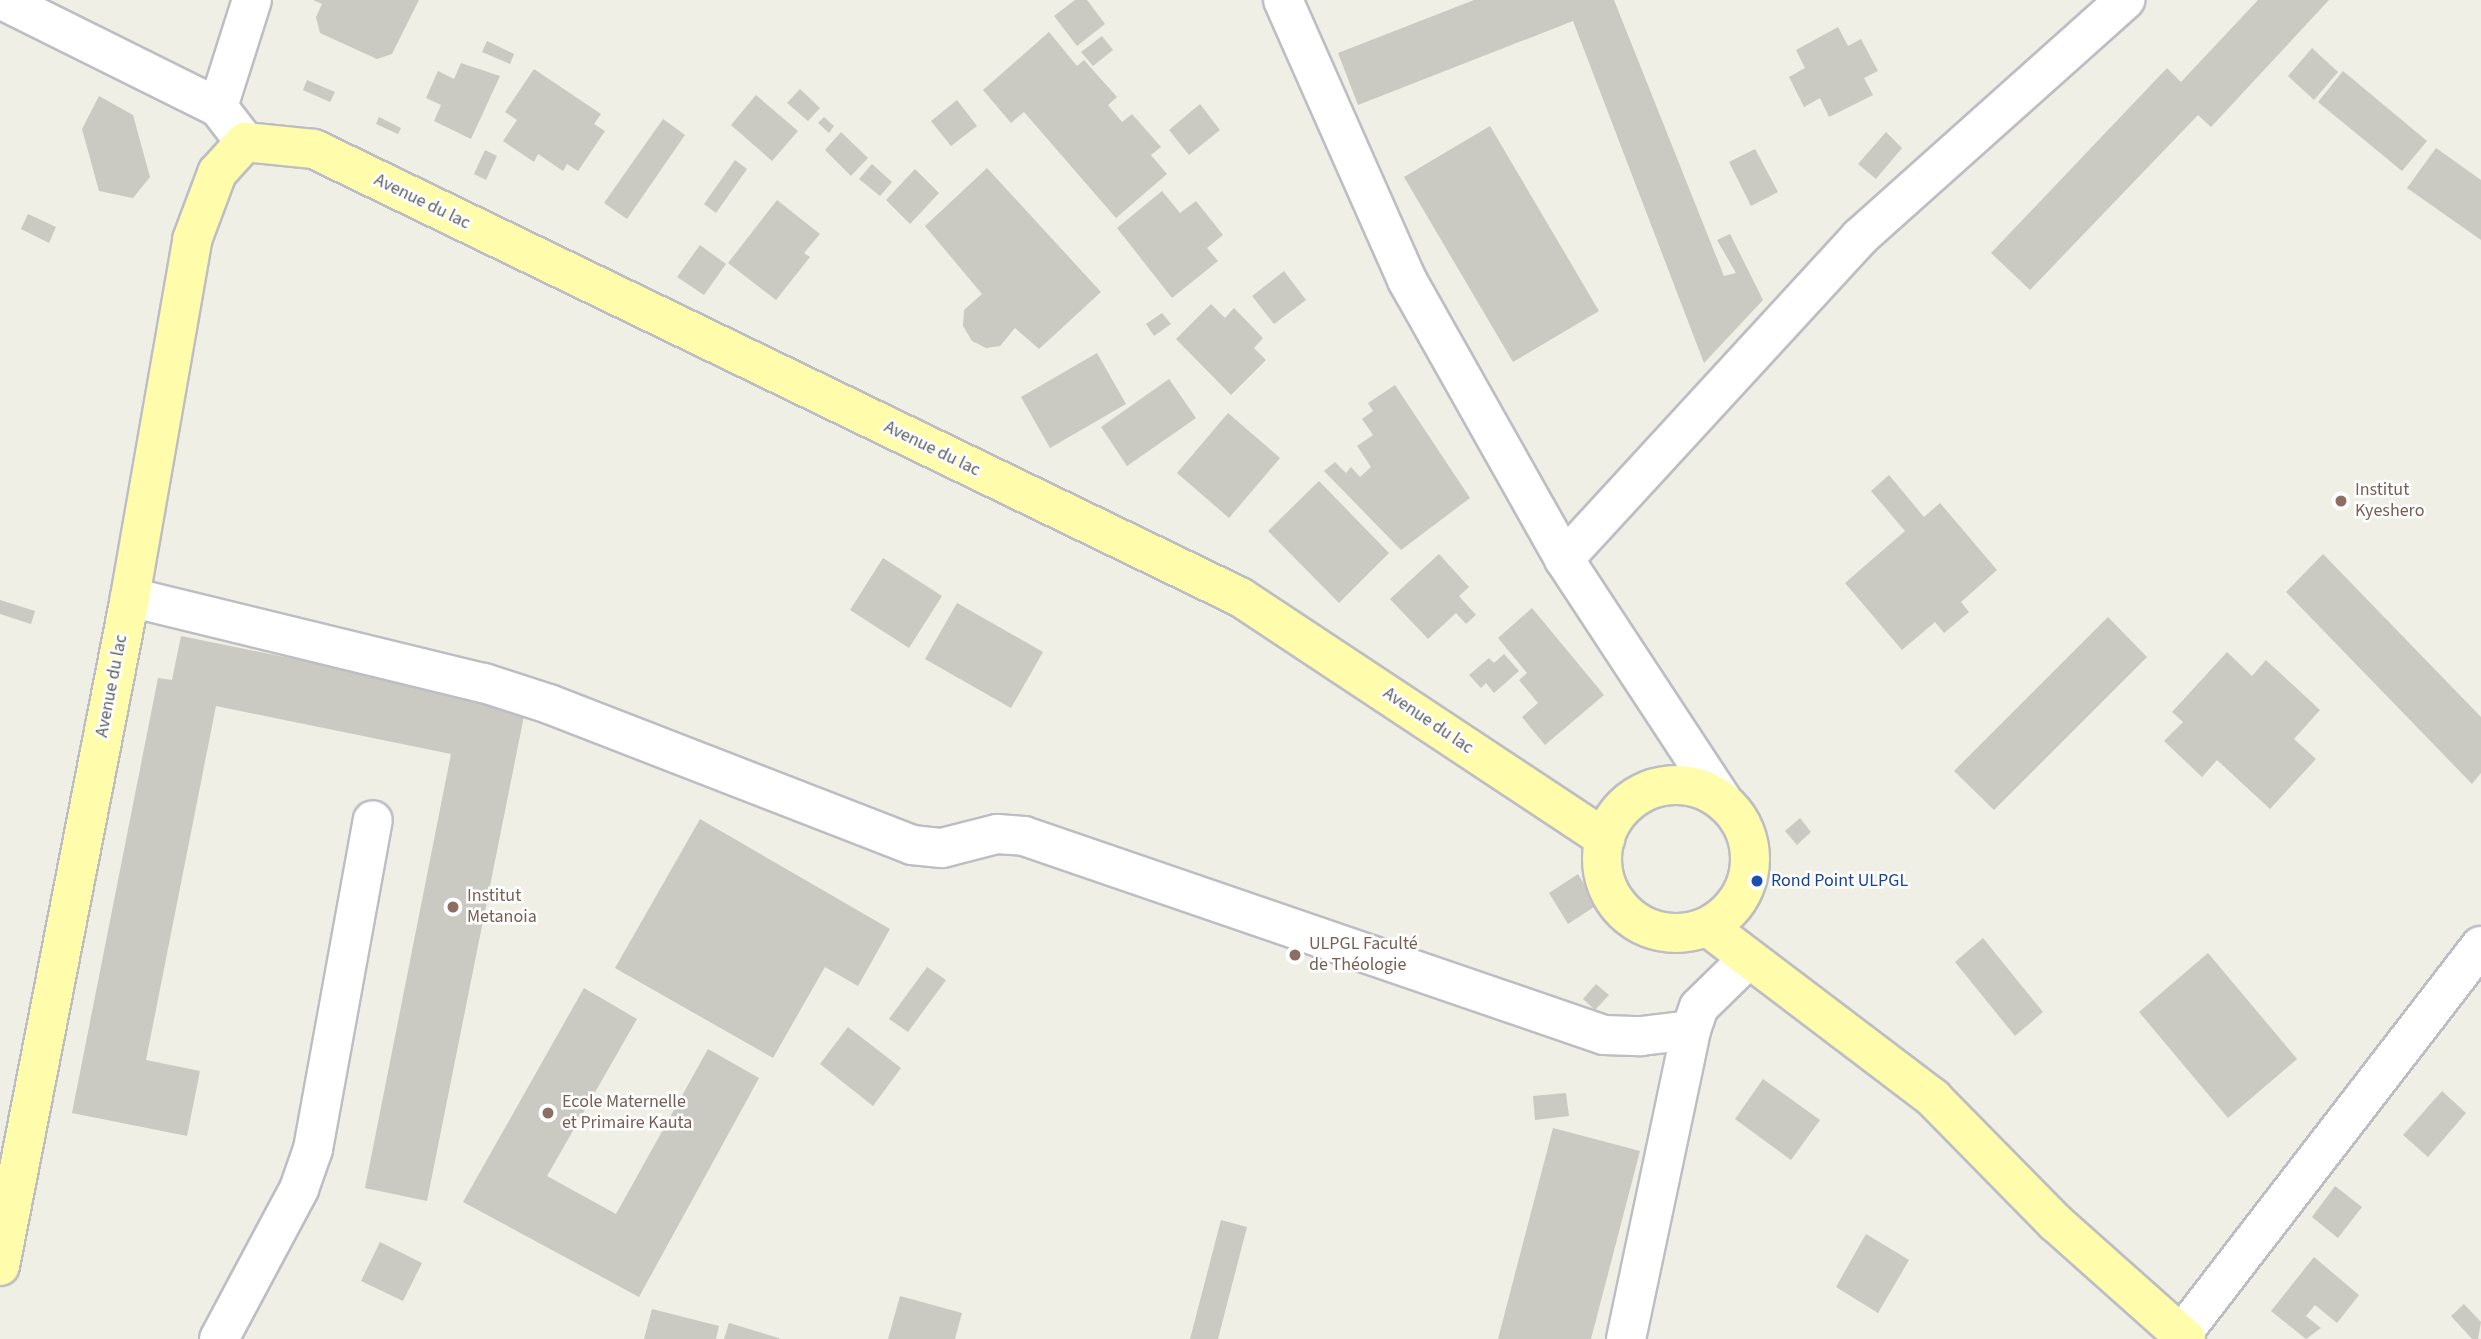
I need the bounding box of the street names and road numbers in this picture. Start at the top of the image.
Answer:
street label: Avenue du lac [370,169,474,235]
street label: Avenue du lac [880,416,984,482]
street label: Avenue du lac [91,633,133,739]
street label: Avenue du lac [1379,683,1477,759]

